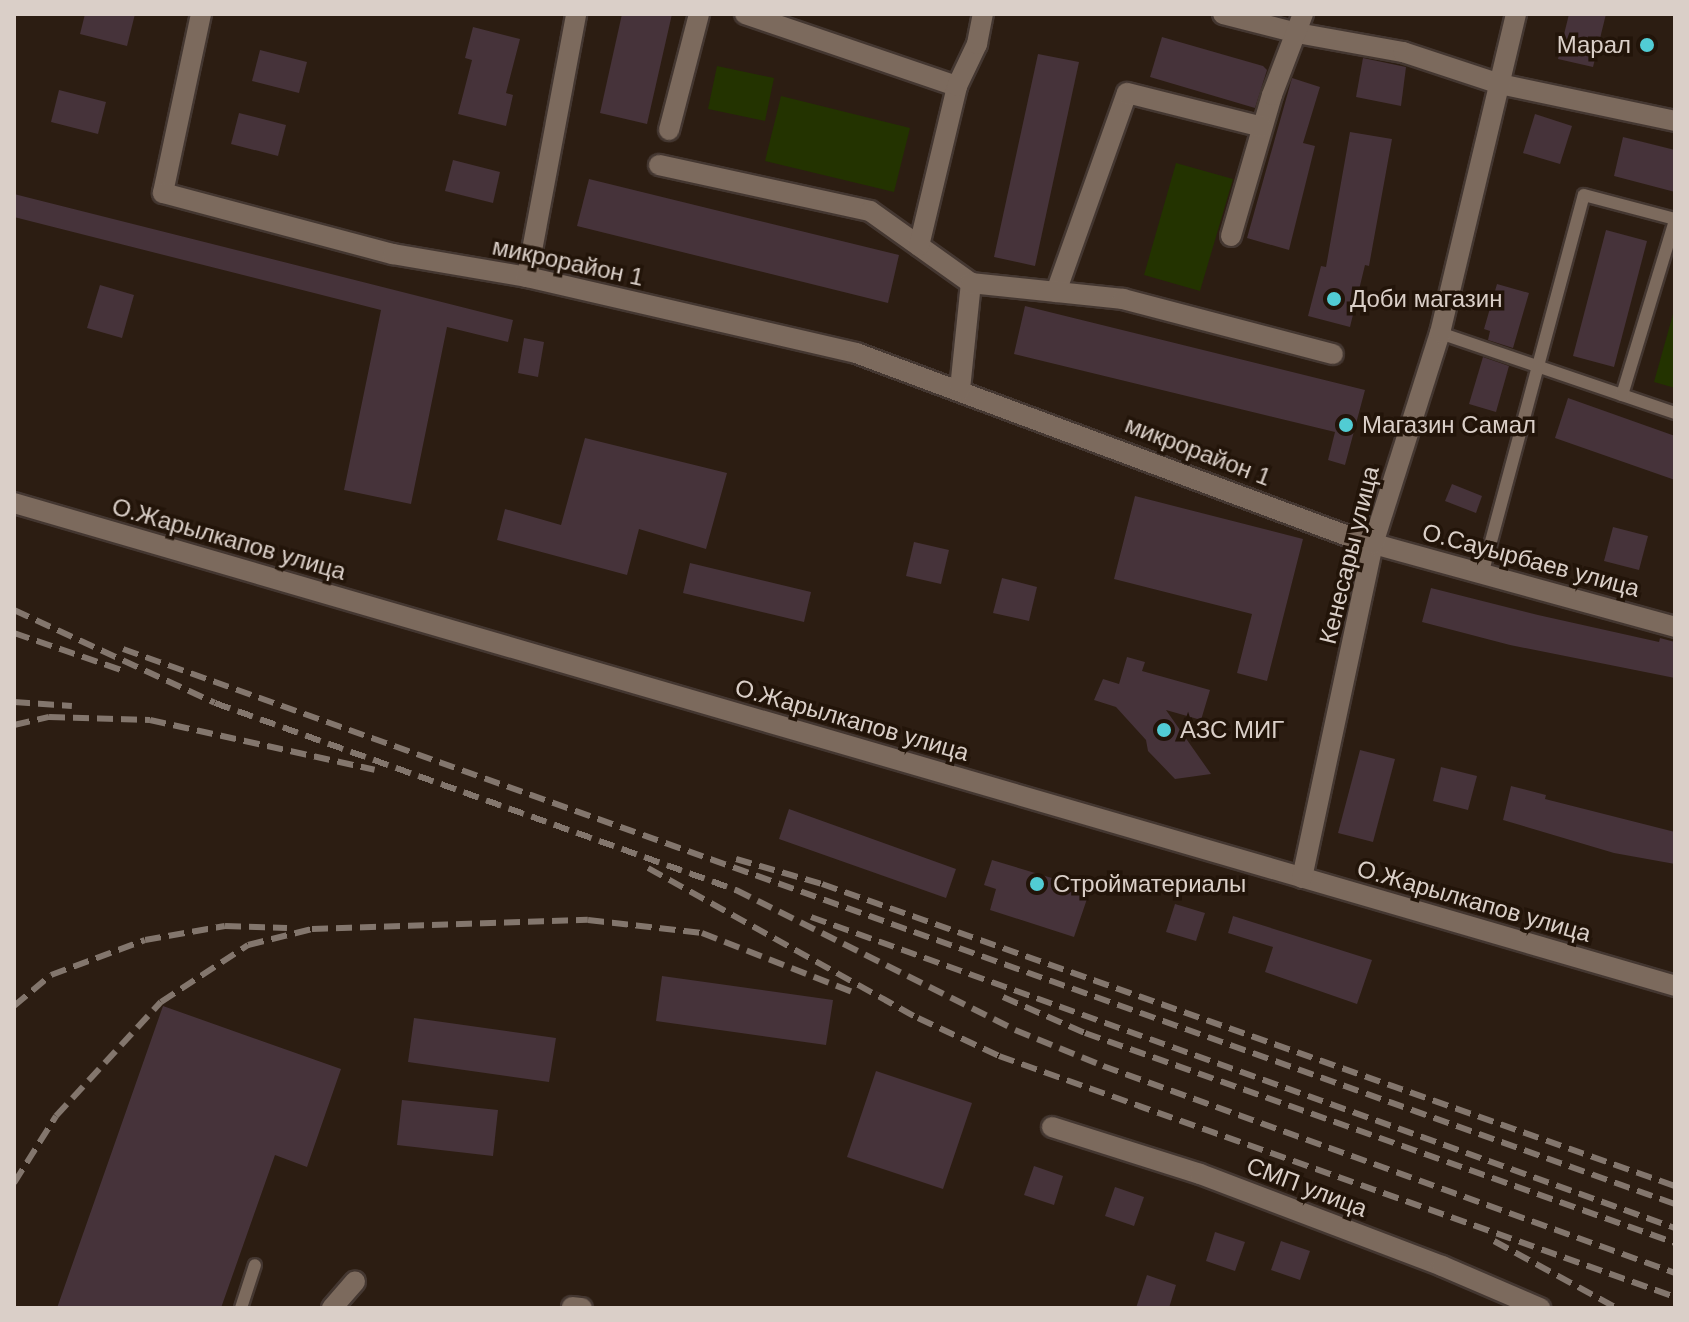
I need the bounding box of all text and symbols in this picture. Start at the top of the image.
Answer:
place label: Марал [1557,31,1631,59]
marker: Марал [1638,36,1656,54]
street label: микрорайон 1 [490,232,646,292]
place label: Доби магазин [1350,285,1503,313]
marker: Доби магазин [1325,290,1343,308]
street label: микрорайон 1 [1121,410,1275,492]
place label: Магазин Самал [1362,411,1536,439]
marker: Магазин Самал [1337,416,1355,434]
street label: Кенесары улица [1313,463,1385,647]
street label: О.Жарылкапов улица [109,492,349,586]
street label: О.Сауырбаев улица [1419,517,1643,603]
street label: О.Жарылкапов улица [732,673,972,767]
place label: АЗС МИГ [1180,716,1284,744]
marker: АЗС МИГ [1155,721,1173,739]
street label: О.Жарылкапов улица [1354,854,1594,948]
place label: Стройматериалы [1053,870,1246,898]
marker: Стройматериалы [1028,875,1046,893]
street label: СМП улица [1243,1151,1371,1223]

